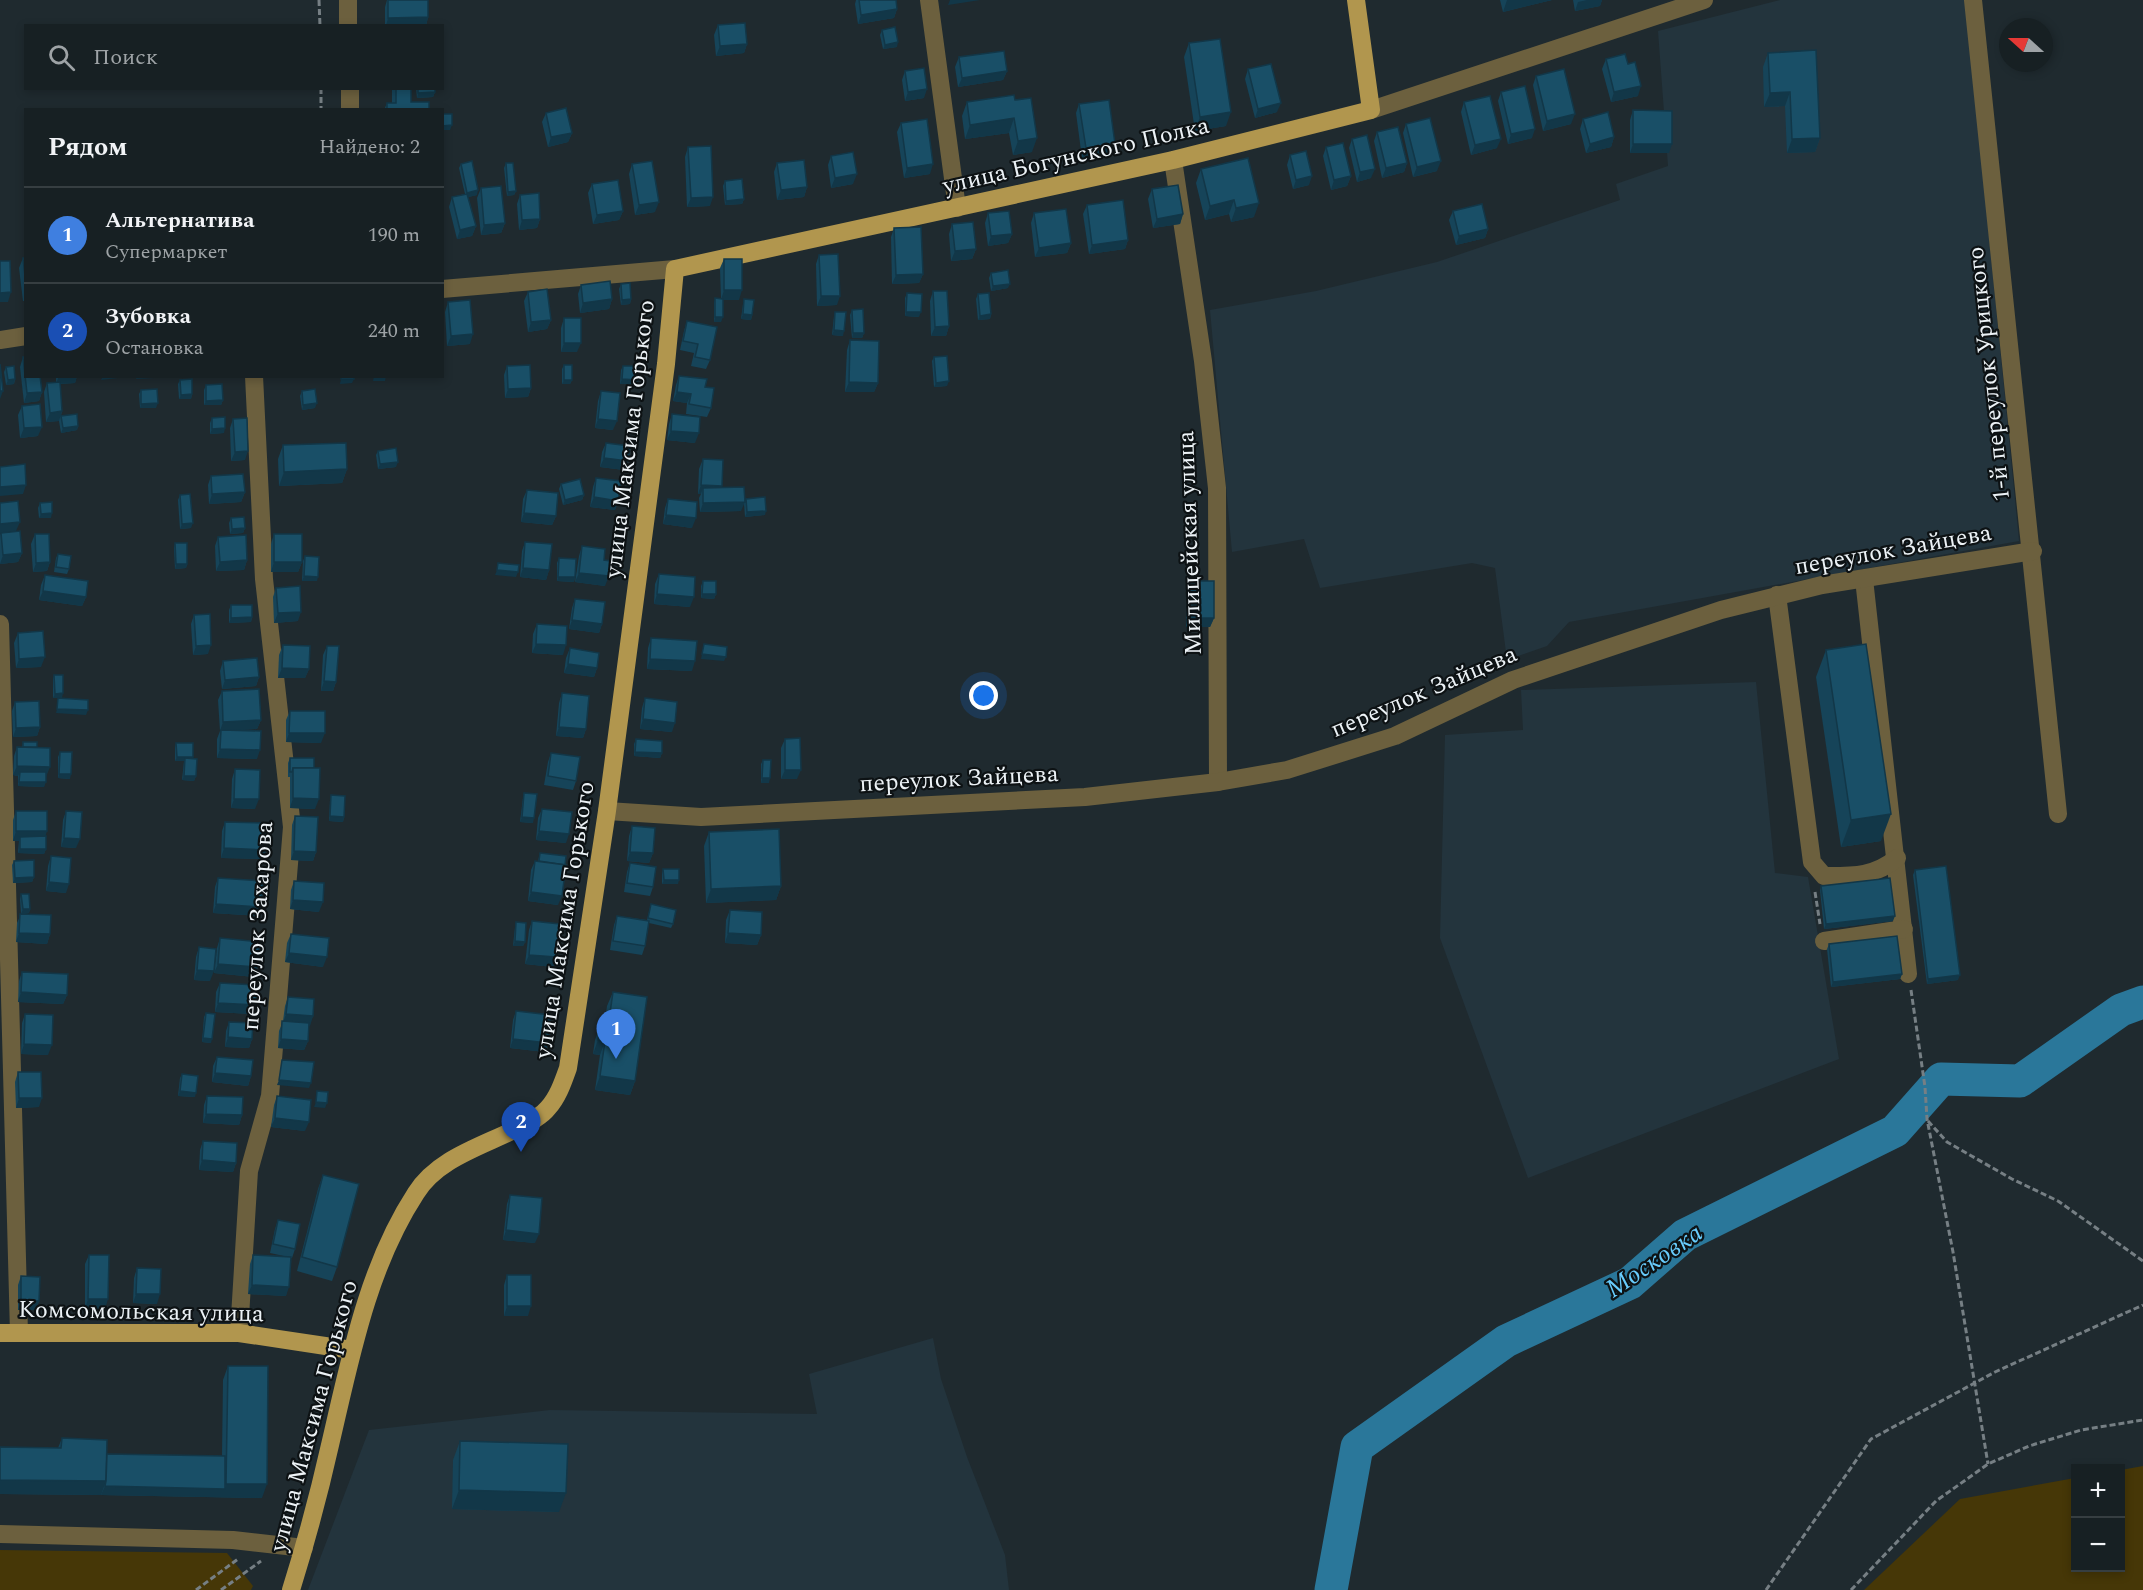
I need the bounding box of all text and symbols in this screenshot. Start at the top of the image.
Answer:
north arrow [1999,18,2053,72]
search box [24,24,444,90]
icon: search [45,41,78,74]
text: Поиск [93,41,158,74]
street label: улица Богунского Полка [938,108,1213,204]
text: Рядом [48,127,128,167]
text: Найдено: 2 [319,132,420,162]
text: Альтернатива [105,204,255,237]
text: 1 [62,220,73,250]
text: 190 m [368,220,420,250]
text: Супермаркет [105,237,227,267]
street label: 1-й переулок Урицкого [1958,245,2020,503]
street label: улица Максима Горького [595,298,665,581]
text: Зубовка [105,300,191,333]
text: 2 [62,316,73,346]
text: 240 m [368,316,420,346]
text: Остановка [105,333,204,363]
street label: Милицейская улица [1168,430,1212,656]
street label: переулок Зайцева [1792,515,1995,585]
street label: переулок Зайцева [1325,636,1523,748]
your location [969,681,998,710]
street label: переулок Зайцева [858,756,1060,802]
street label: улица Максима Горького [525,779,605,1062]
street label: переулок Захарова [233,820,283,1032]
pin: 1 [596,1010,636,1059]
pin: 2 [502,1102,540,1152]
water label: Московка [1597,1214,1711,1308]
street label: улица Максима Горького [260,1276,368,1557]
street label: Комсомольская улица [18,1292,264,1332]
map controls [2071,1464,2125,1572]
button: + [2071,1464,2125,1518]
button: − [2071,1518,2125,1572]

